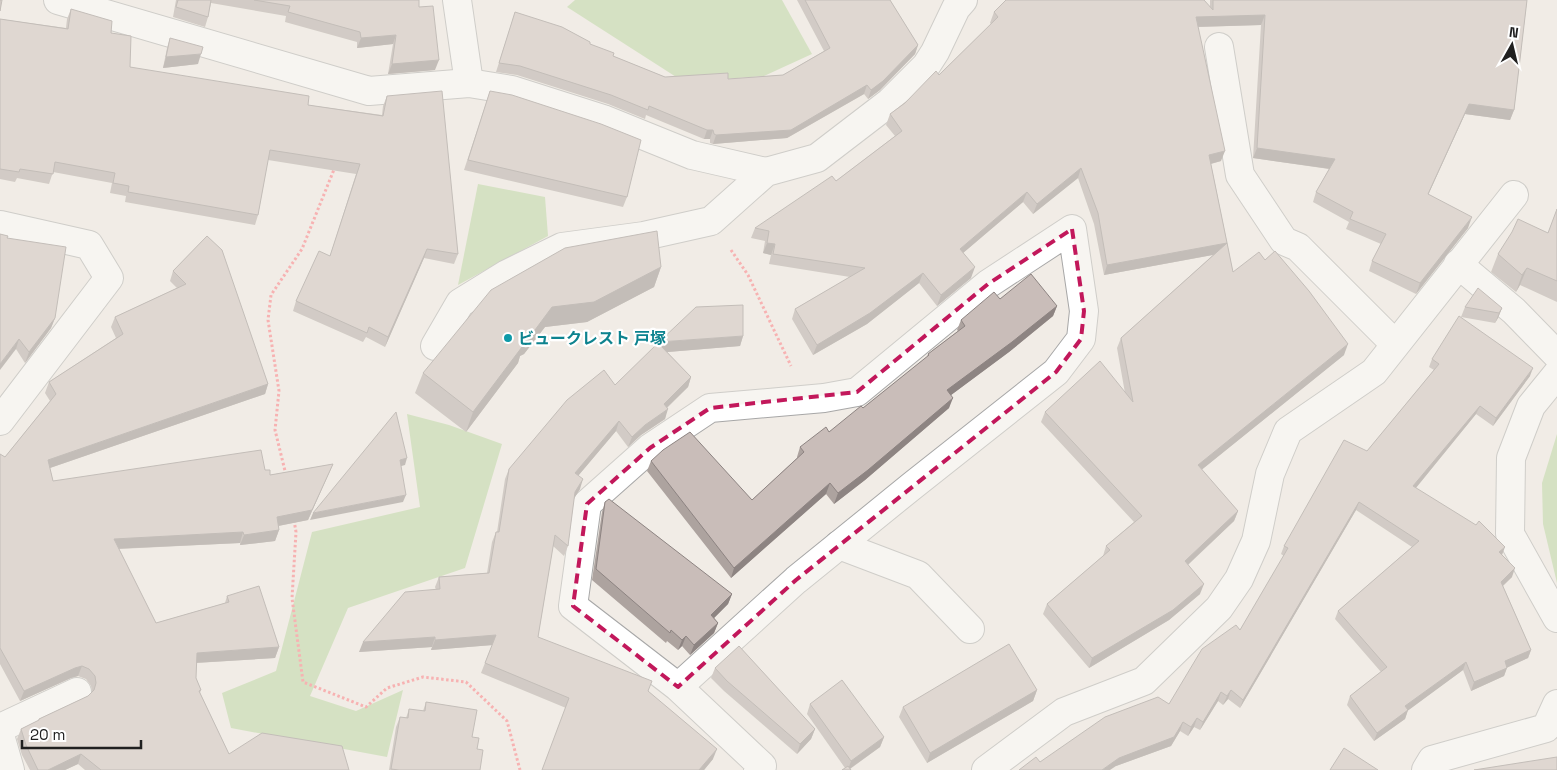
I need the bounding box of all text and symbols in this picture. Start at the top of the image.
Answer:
north arrow [1487,20,1537,70]
text: N [1508,23,1520,42]
place label: ビュークレスト 戸塚 [518,328,666,349]
marker: ビュークレスト 戸塚 [502,332,514,344]
scale bar [22,718,141,750]
text: 20 m [30,725,65,744]

